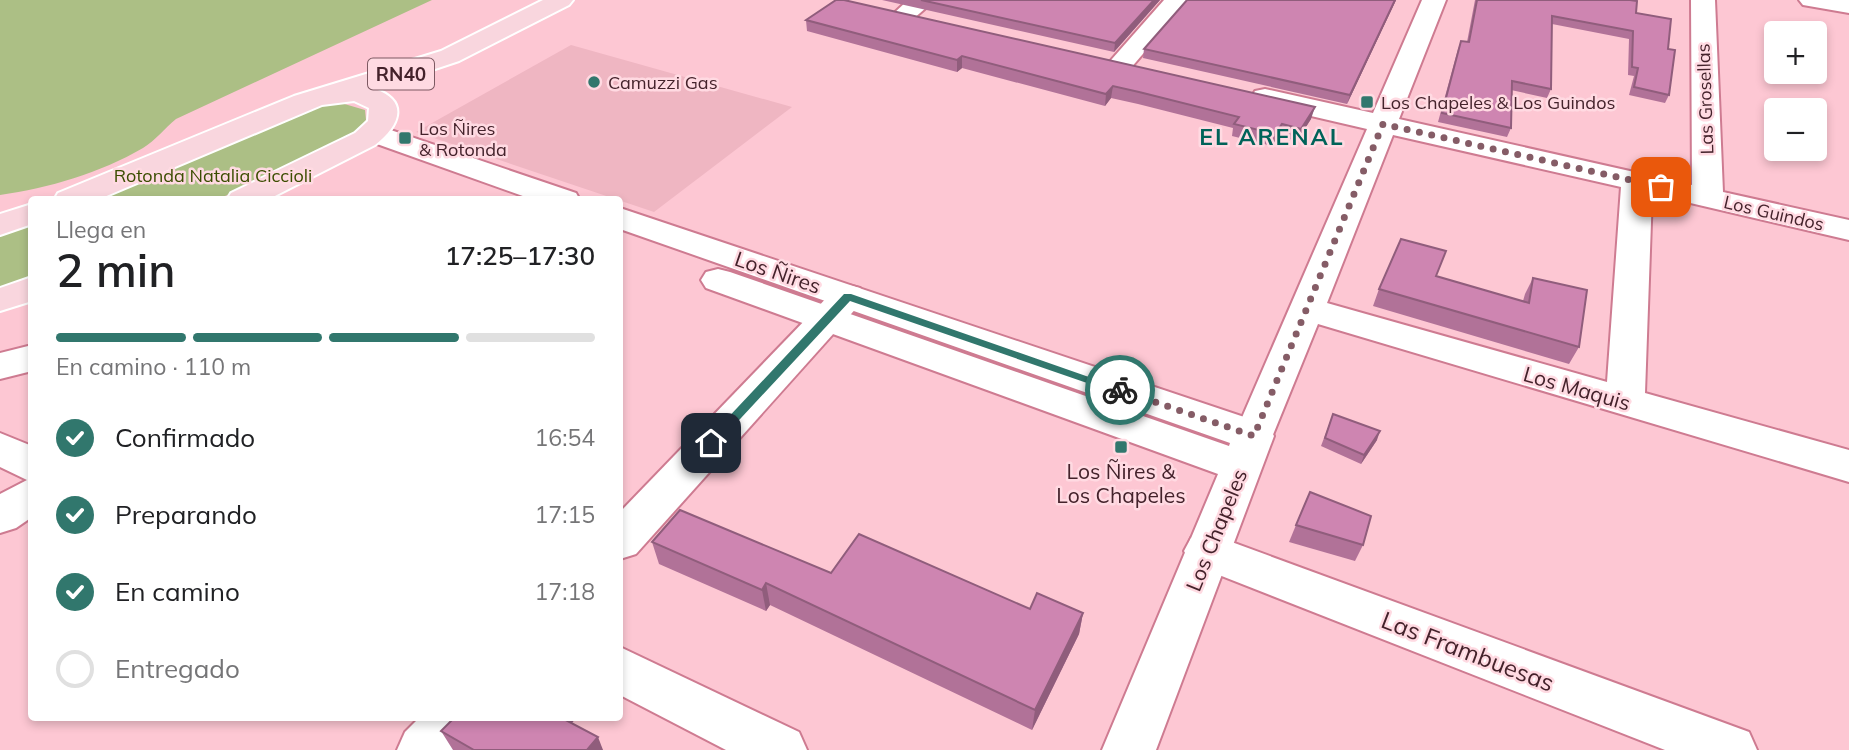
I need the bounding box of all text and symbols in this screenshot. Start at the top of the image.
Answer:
map controls [1764,21,1827,161]
button: + [1764,21,1827,84]
street label: Las Grosellas [1692,43,1718,155]
road number: RN40 [368,58,434,90]
place label: Camuzzi Gas [608,71,718,94]
marker: Camuzzi Gas [586,74,602,90]
place label: Los Chapeles & Los Guindos [1381,91,1615,114]
marker: Los Chapeles & Los Guindos [1359,94,1375,110]
button: − [1764,98,1827,161]
place label: Los Ñires & Rotonda [419,117,507,161]
district label: EL ARENAL [1199,122,1345,151]
marker: Los Ñires & Rotonda [397,130,413,146]
pin [1631,157,1691,217]
park label: Rotonda Natalia Ciccioli [114,164,312,187]
icon: bag [1642,168,1680,206]
street label: Los Guindos [1722,190,1826,236]
text: Llega en [56,215,146,244]
text: 17:25–17:30 [445,239,595,272]
text: 2 min [56,241,175,299]
street label: Los Ñires [732,245,824,299]
text: En camino · 110 m [56,352,251,381]
courier [1085,355,1155,425]
street label: Los Maquis [1521,360,1633,416]
icon: bike [1101,371,1139,409]
pin [681,413,741,473]
icon: check [56,419,94,457]
text: Confirmado [115,421,255,454]
text: 16:54 [535,423,595,452]
icon: home [692,424,730,462]
marker: Los Ñires & Los Chapeles [1113,439,1129,455]
place label: Los Ñires & Los Chapeles [1056,458,1186,508]
street label: Los Chapeles [1180,465,1252,595]
icon: check [56,496,94,534]
text: Preparando [115,498,257,531]
text: 17:15 [535,500,595,529]
icon: check [56,573,94,611]
text: En camino [115,575,240,608]
text: 17:18 [535,577,595,606]
street label: Las Frambuesas [1377,604,1559,698]
text: Entregado [115,652,240,685]

